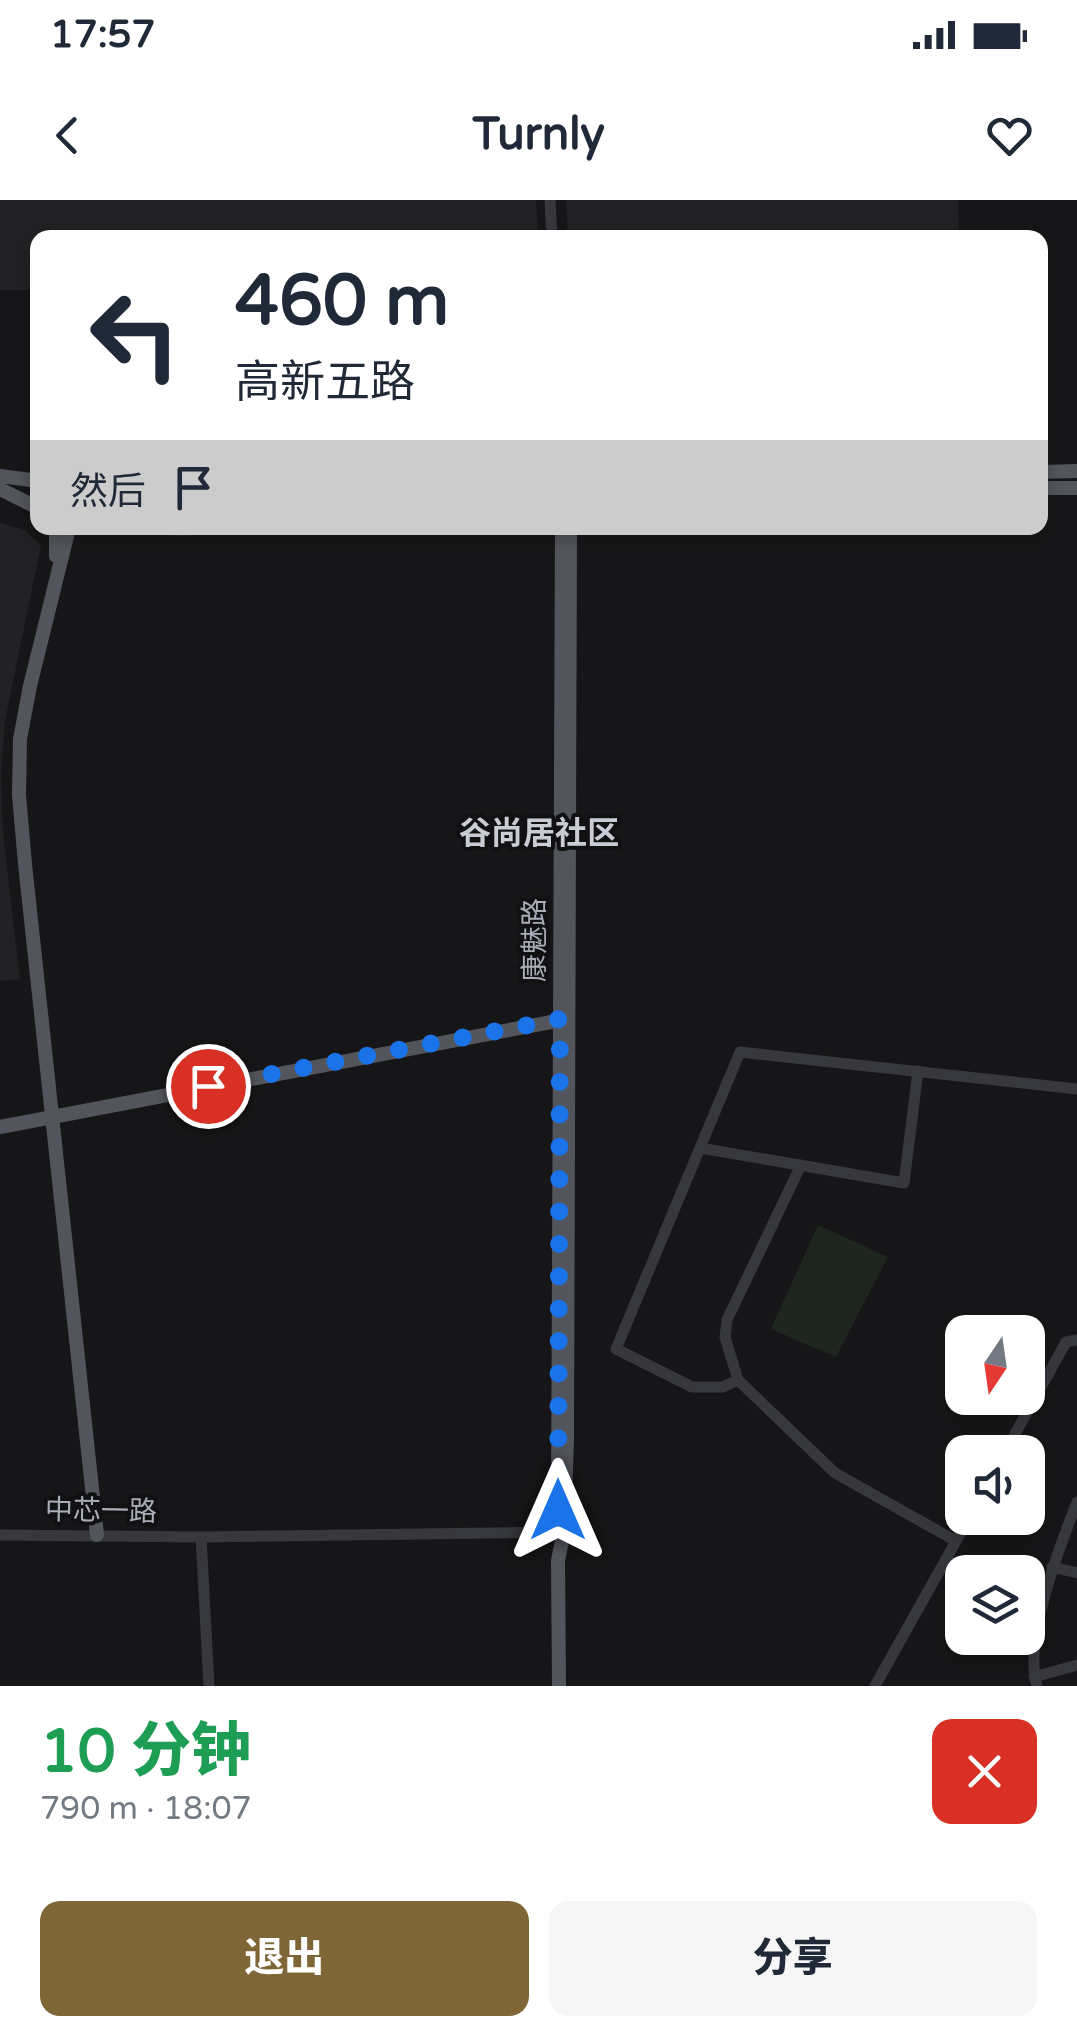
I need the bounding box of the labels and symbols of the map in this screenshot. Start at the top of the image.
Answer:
district label: 谷尚居社区 [459,815,619,853]
street label: 康魅路 [518,898,552,982]
pin [166,1044,251,1129]
north arrow [945,1315,1045,1415]
position arrow [506,1458,610,1562]
street label: 中芯一路 [45,1493,157,1529]

